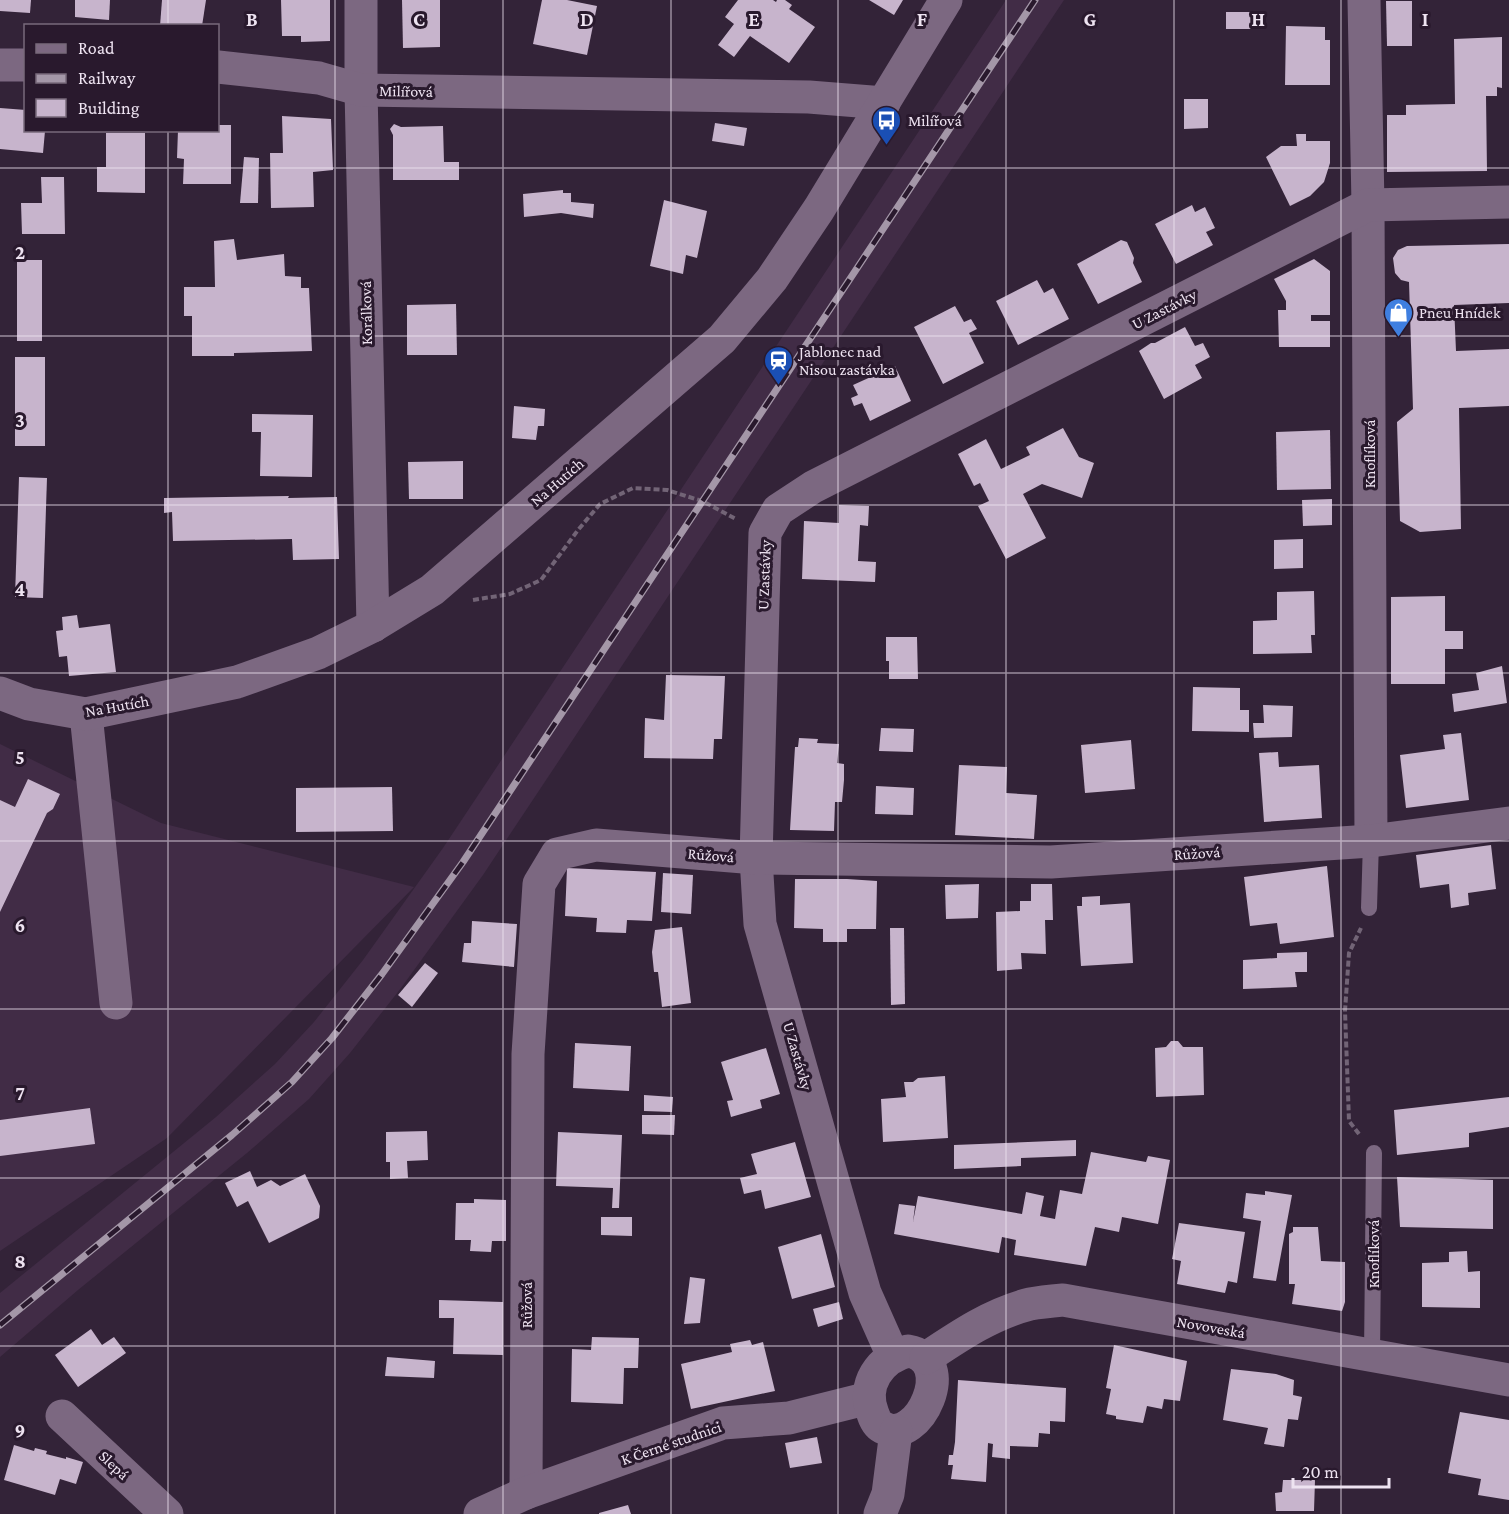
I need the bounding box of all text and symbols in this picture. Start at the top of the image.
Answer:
text: B [246,8,258,30]
text: C [413,8,425,30]
text: D [580,8,594,30]
text: E [748,8,760,30]
text: F [917,8,928,30]
text: G [1084,8,1097,30]
text: H [1251,8,1265,30]
text: I [1422,8,1429,30]
legend [24,24,219,132]
text: Road [78,38,115,58]
text: Railway [78,68,136,88]
street label: Milířová [379,82,434,100]
text: Building [78,98,140,118]
bus stop icon: Milířová [871,104,903,146]
place label: Milířová [908,112,962,129]
text: 2 [15,241,25,263]
street label: Korálková [357,280,375,345]
street label: U Zastávky [1129,285,1200,333]
shop icon: Pneu Hnídek [1382,296,1414,338]
place label: Pneu Hnídek [1419,304,1501,321]
place label: Jablonec nad Nisou zastávka [797,343,895,378]
station icon: Jablonec nad Nisou zastávka [762,344,794,386]
text: 3 [15,409,25,431]
street label: Knoflíková [1361,419,1378,488]
street label: Na Hutích [527,454,587,510]
street label: U Zastávky [754,539,775,610]
text: 4 [15,578,26,600]
street label: Na Hutích [84,692,151,720]
text: 5 [15,746,25,768]
street label: Růžová [1173,843,1221,863]
street label: Růžová [687,845,736,866]
text: 6 [15,914,25,936]
street label: U Zastávky [779,1020,816,1093]
text: 7 [15,1082,25,1104]
street label: Knoflíková [1365,1219,1382,1288]
text: 8 [14,1250,26,1272]
street label: Růžová [518,1281,535,1328]
street label: Novoveská [1176,1313,1247,1341]
street label: K Černé studnici [619,1418,723,1468]
text: 9 [15,1419,25,1441]
street label: Slepá [95,1447,133,1484]
scale bar [1293,1451,1389,1489]
text: 20 m [1302,1462,1339,1482]

